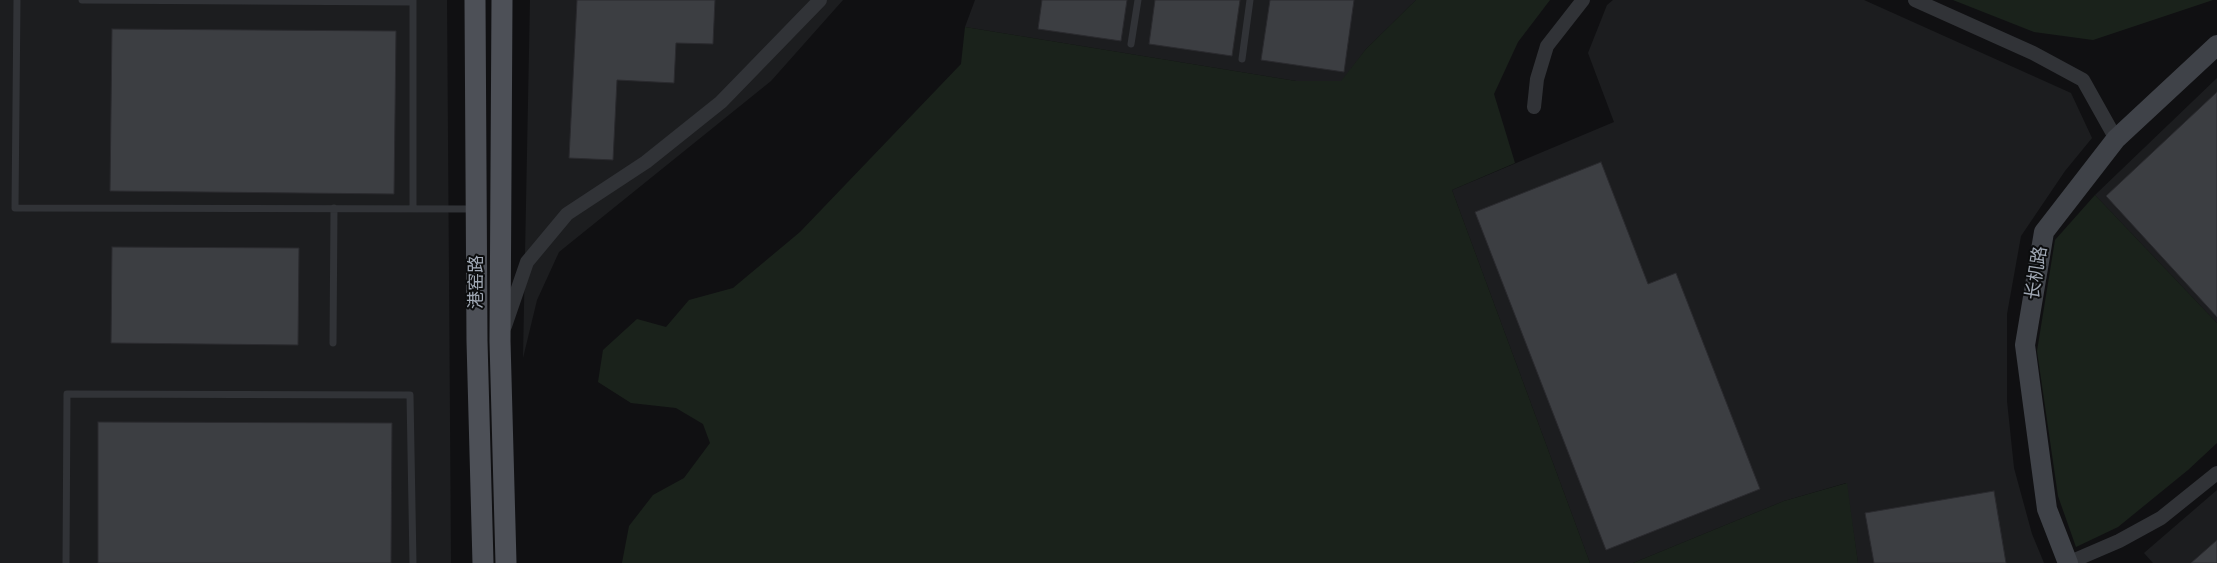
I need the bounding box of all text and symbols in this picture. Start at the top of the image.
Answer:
street label: 长机路 [2022,245,2052,301]
street label: 港窑路 [466,255,488,309]

